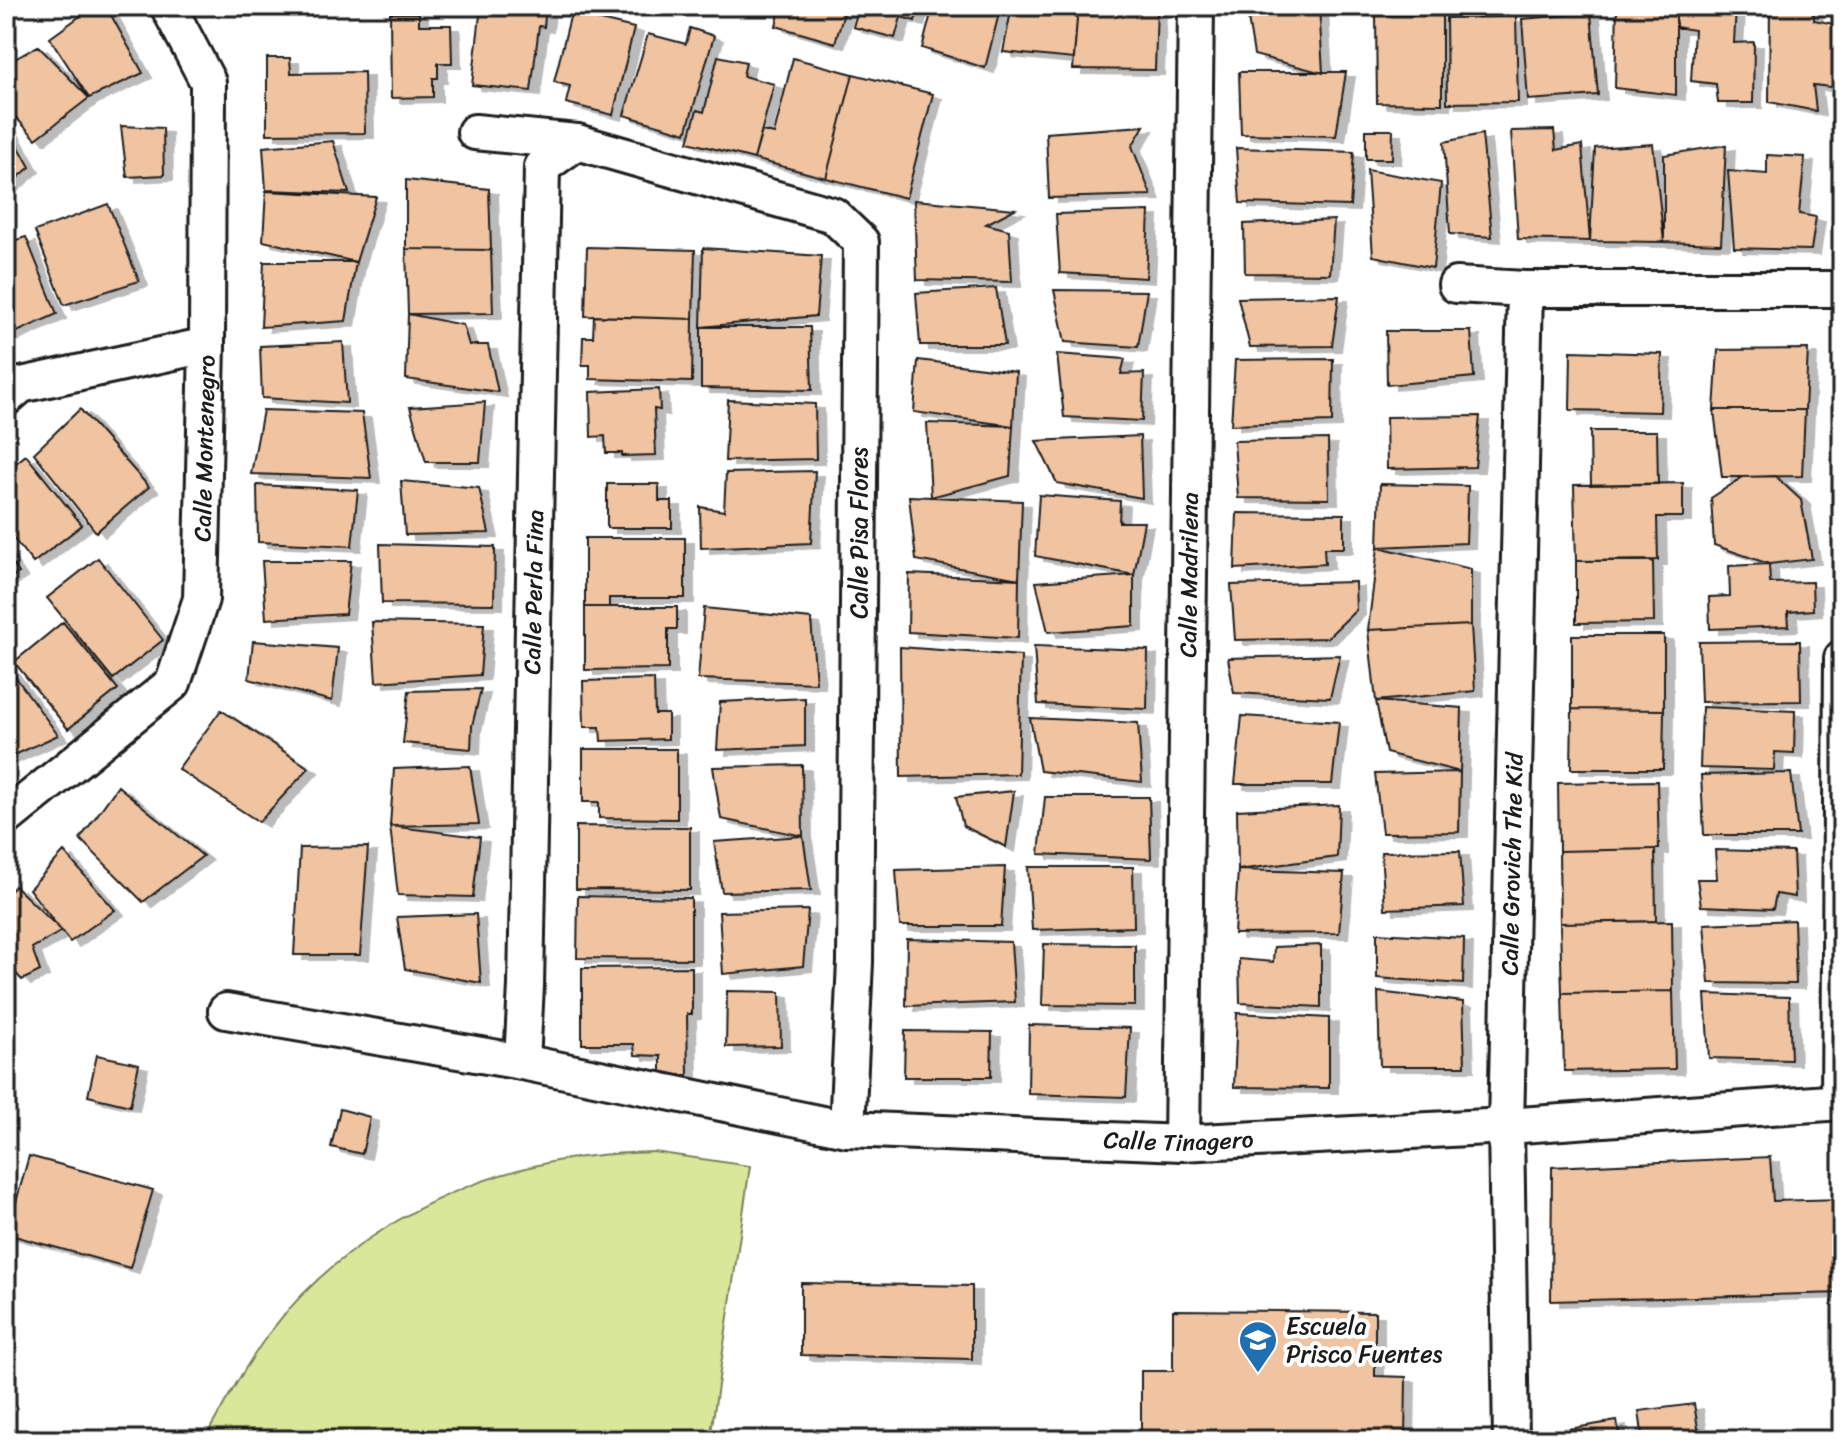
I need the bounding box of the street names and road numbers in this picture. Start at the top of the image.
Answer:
street label: Calle Montenegro [181,354,228,542]
street label: Calle Pisa Flores [838,447,880,619]
street label: Calle Madrilena [1167,492,1211,658]
street label: Calle Perla Fina [511,509,556,675]
street label: Calle Grovich The Kid [1488,751,1536,976]
street label: Calle Tinagero [1103,1118,1255,1164]

